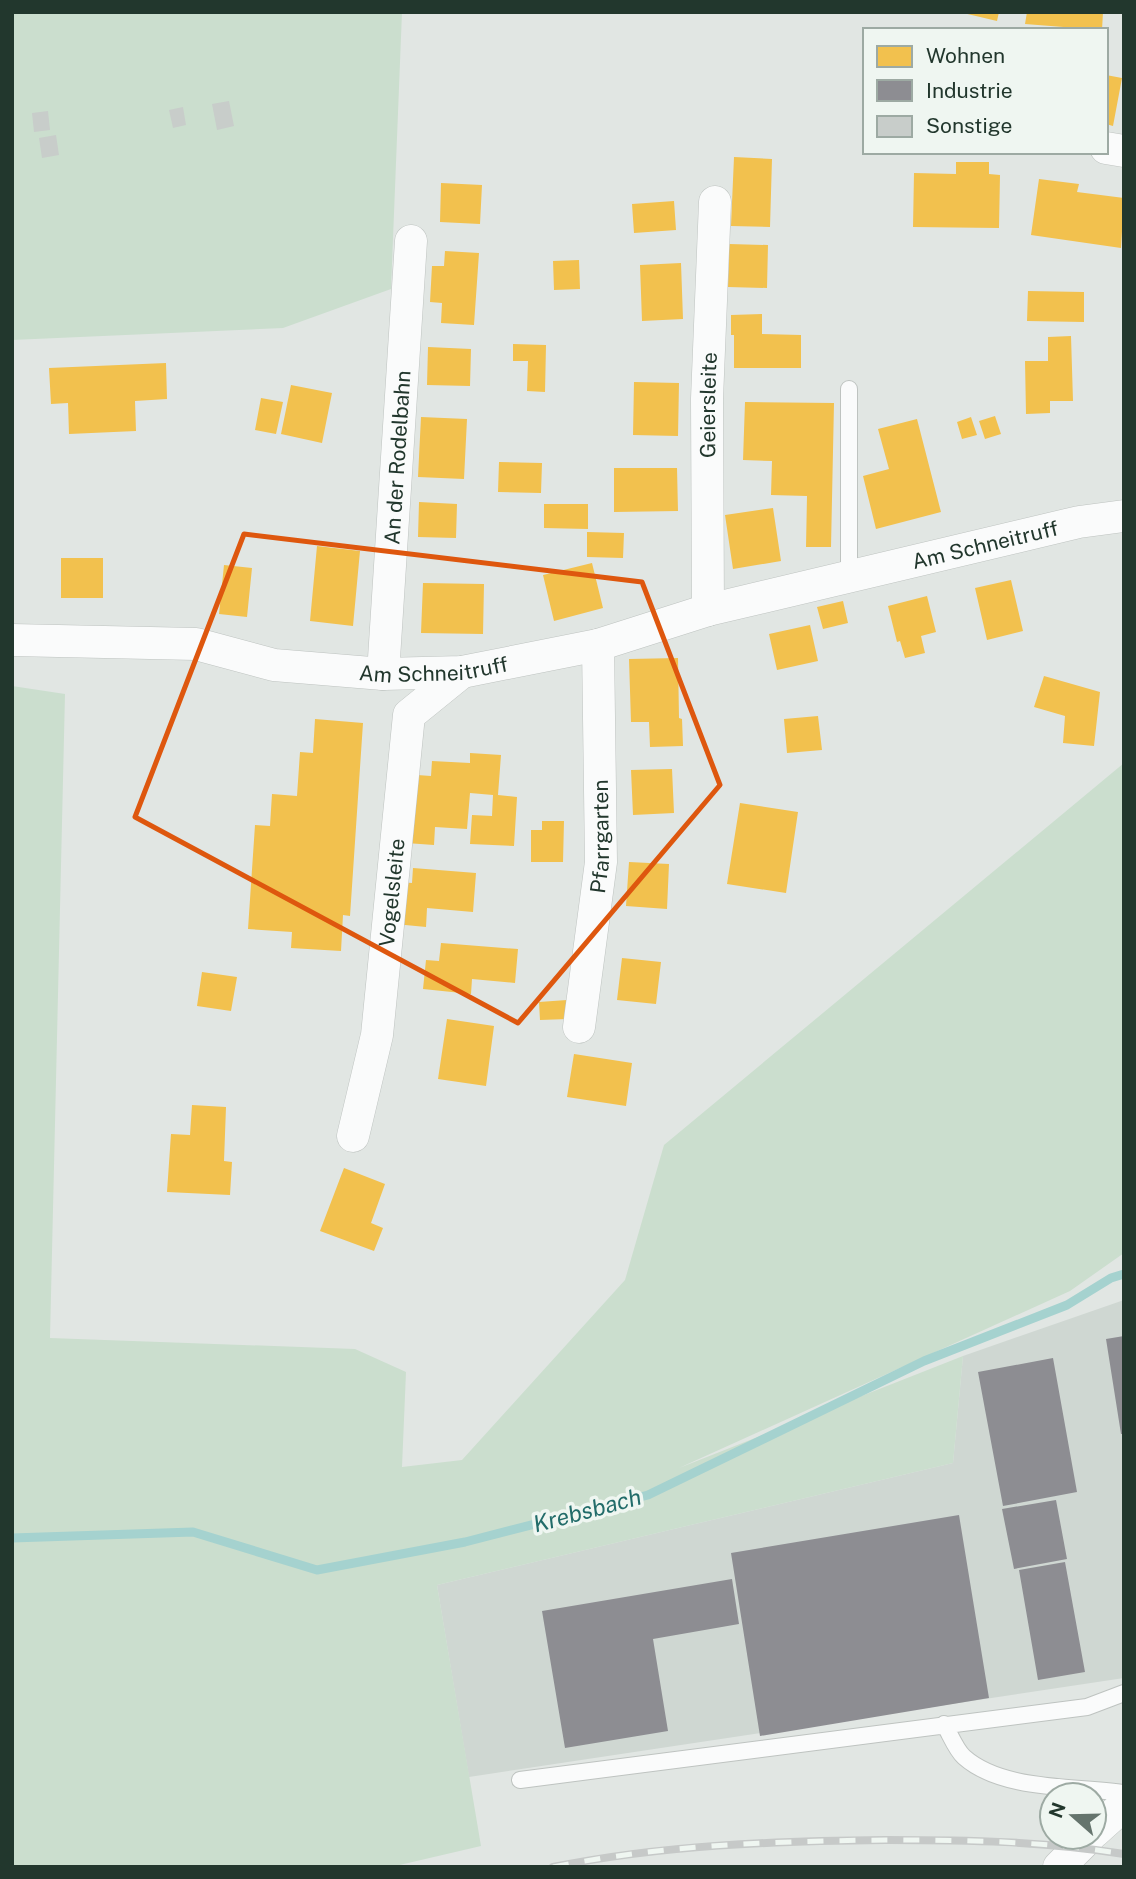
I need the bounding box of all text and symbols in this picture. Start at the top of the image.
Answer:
legend [863,28,1108,154]
text: Wohnen [926,43,1005,68]
text: Industrie [926,78,1013,103]
text: Sonstige [926,113,1012,138]
street label: Geiersleite [694,352,721,458]
street label: An der Rodelbahn [379,370,415,545]
street label: Am Schneitruff [909,515,1061,574]
street label: Am Schneitruff [358,651,510,687]
street label: Pfarrgarten [584,779,614,895]
street label: Vogelsleite [373,837,409,948]
water label: Krebsbach [530,1483,644,1537]
north arrow [1038,1781,1108,1851]
text: N [1044,1799,1070,1821]

